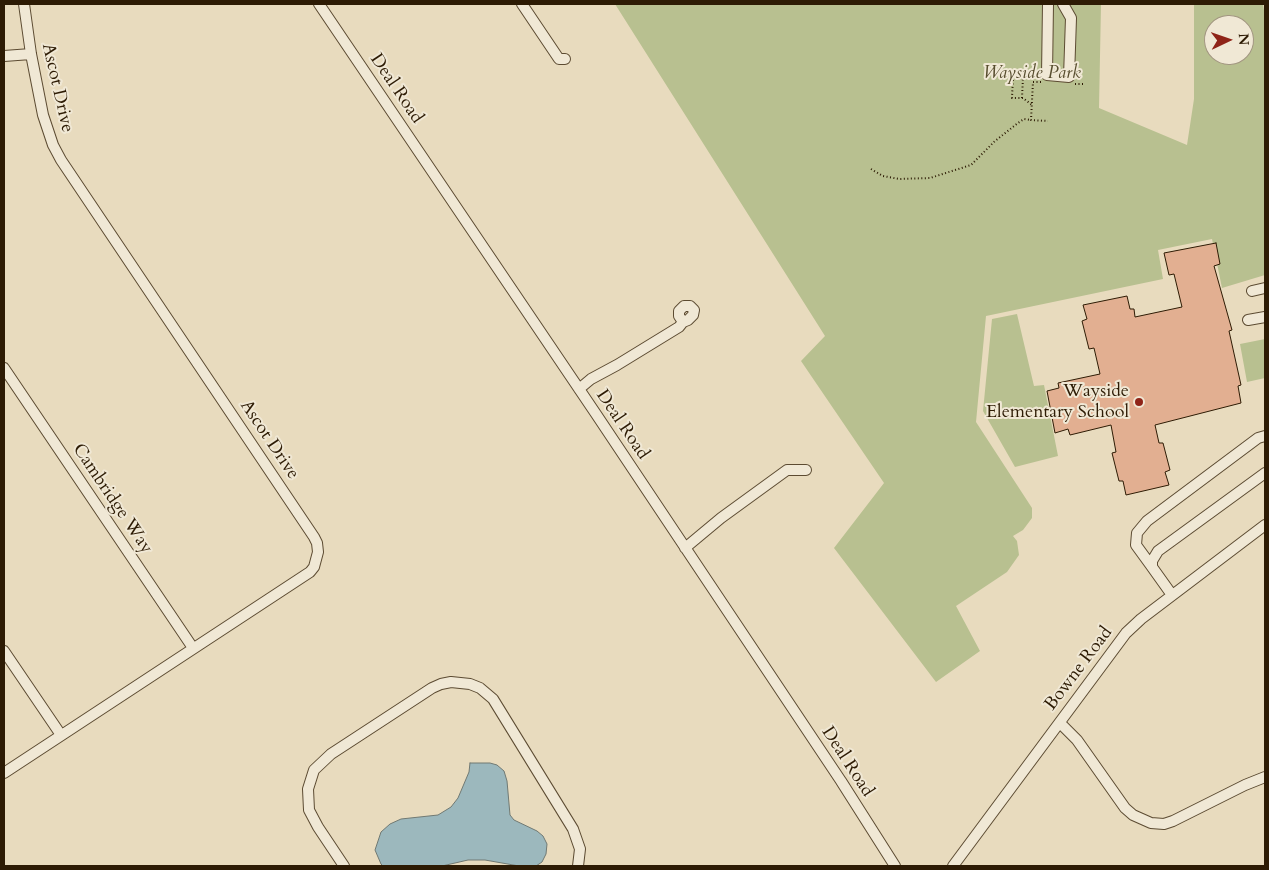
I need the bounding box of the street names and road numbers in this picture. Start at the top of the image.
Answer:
street label: Ascot Drive [36,41,78,135]
street label: Deal Road [365,50,427,128]
street label: Deal Road [591,386,653,464]
street label: Ascot Drive [235,396,303,484]
street label: Cambridge Way [67,440,157,558]
street label: Bowne Road [1041,623,1117,715]
street label: Deal Road [816,723,878,801]

